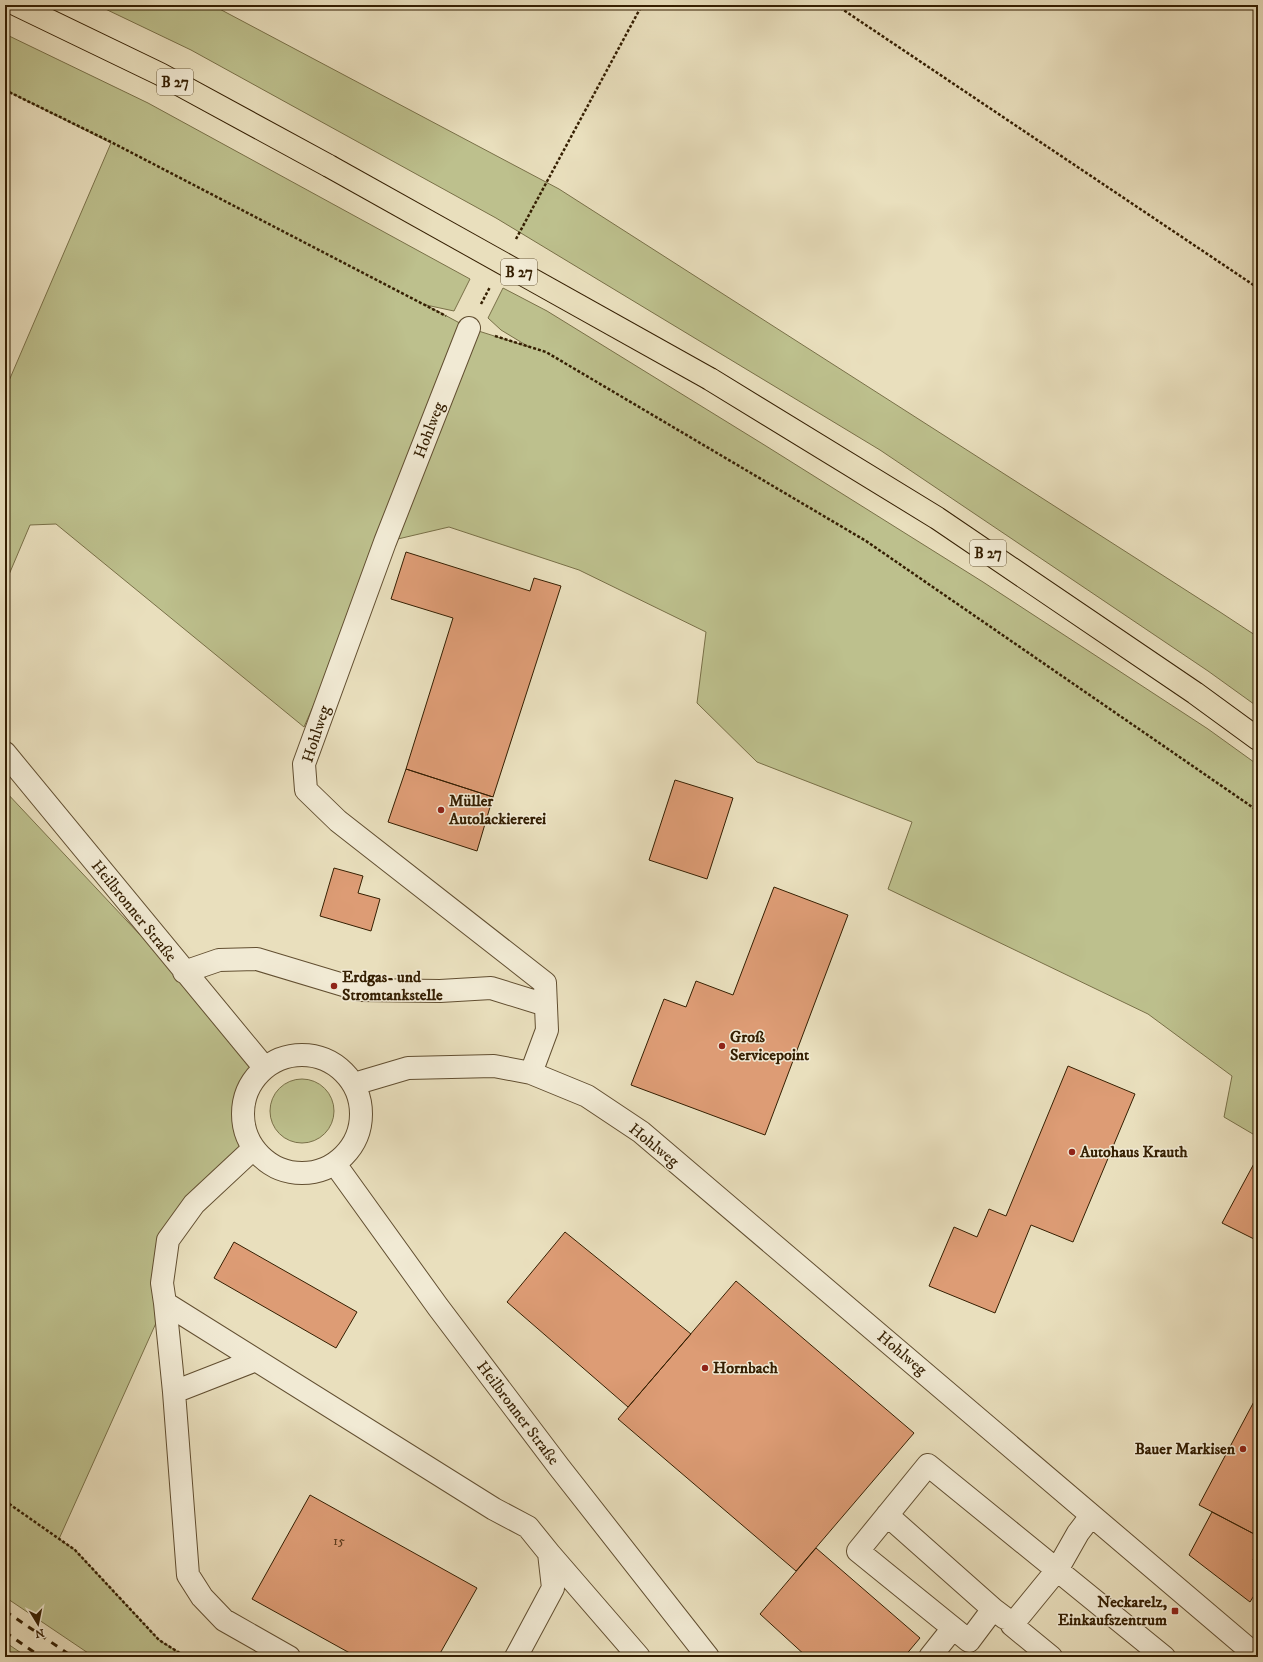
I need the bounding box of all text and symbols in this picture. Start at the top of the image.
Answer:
road number: B 27 [157,69,193,95]
road number: B 27 [501,259,537,285]
street label: Hohlweg [409,399,449,461]
road number: B 27 [970,540,1006,566]
street label: Hohlweg [297,703,335,765]
place label: Müller Autolackiererei [448,791,546,829]
marker: Müller Autolackiererei [436,805,446,815]
street label: Heilbronner Straße [87,856,181,966]
place label: Erdgas- und Stromtankstelle [342,967,443,1005]
marker: Erdgas- und Stromtankstelle [329,981,339,991]
place label: Groß Servicepoint [730,1027,810,1065]
marker: Groß Servicepoint [717,1041,727,1051]
street label: Hohlweg [625,1119,683,1171]
place label: Autohaus Krauth [1079,1142,1188,1162]
marker: Autohaus Krauth [1067,1147,1077,1157]
street label: Hohlweg [873,1327,931,1380]
street label: Heilbronner Straße [472,1357,564,1469]
place label: Hornbach [713,1358,778,1378]
marker: Hornbach [700,1363,710,1373]
place label: Bauer Markisen [1135,1439,1236,1459]
marker: Bauer Markisen [1238,1444,1248,1454]
house number: 15 [333,1532,345,1550]
place label: Neckarelz, Einkaufszentrum [1058,1592,1168,1630]
north arrow [18,1604,58,1644]
marker: Neckarelz, Einkaufszentrum [1170,1606,1180,1616]
text: N [34,1625,45,1641]

